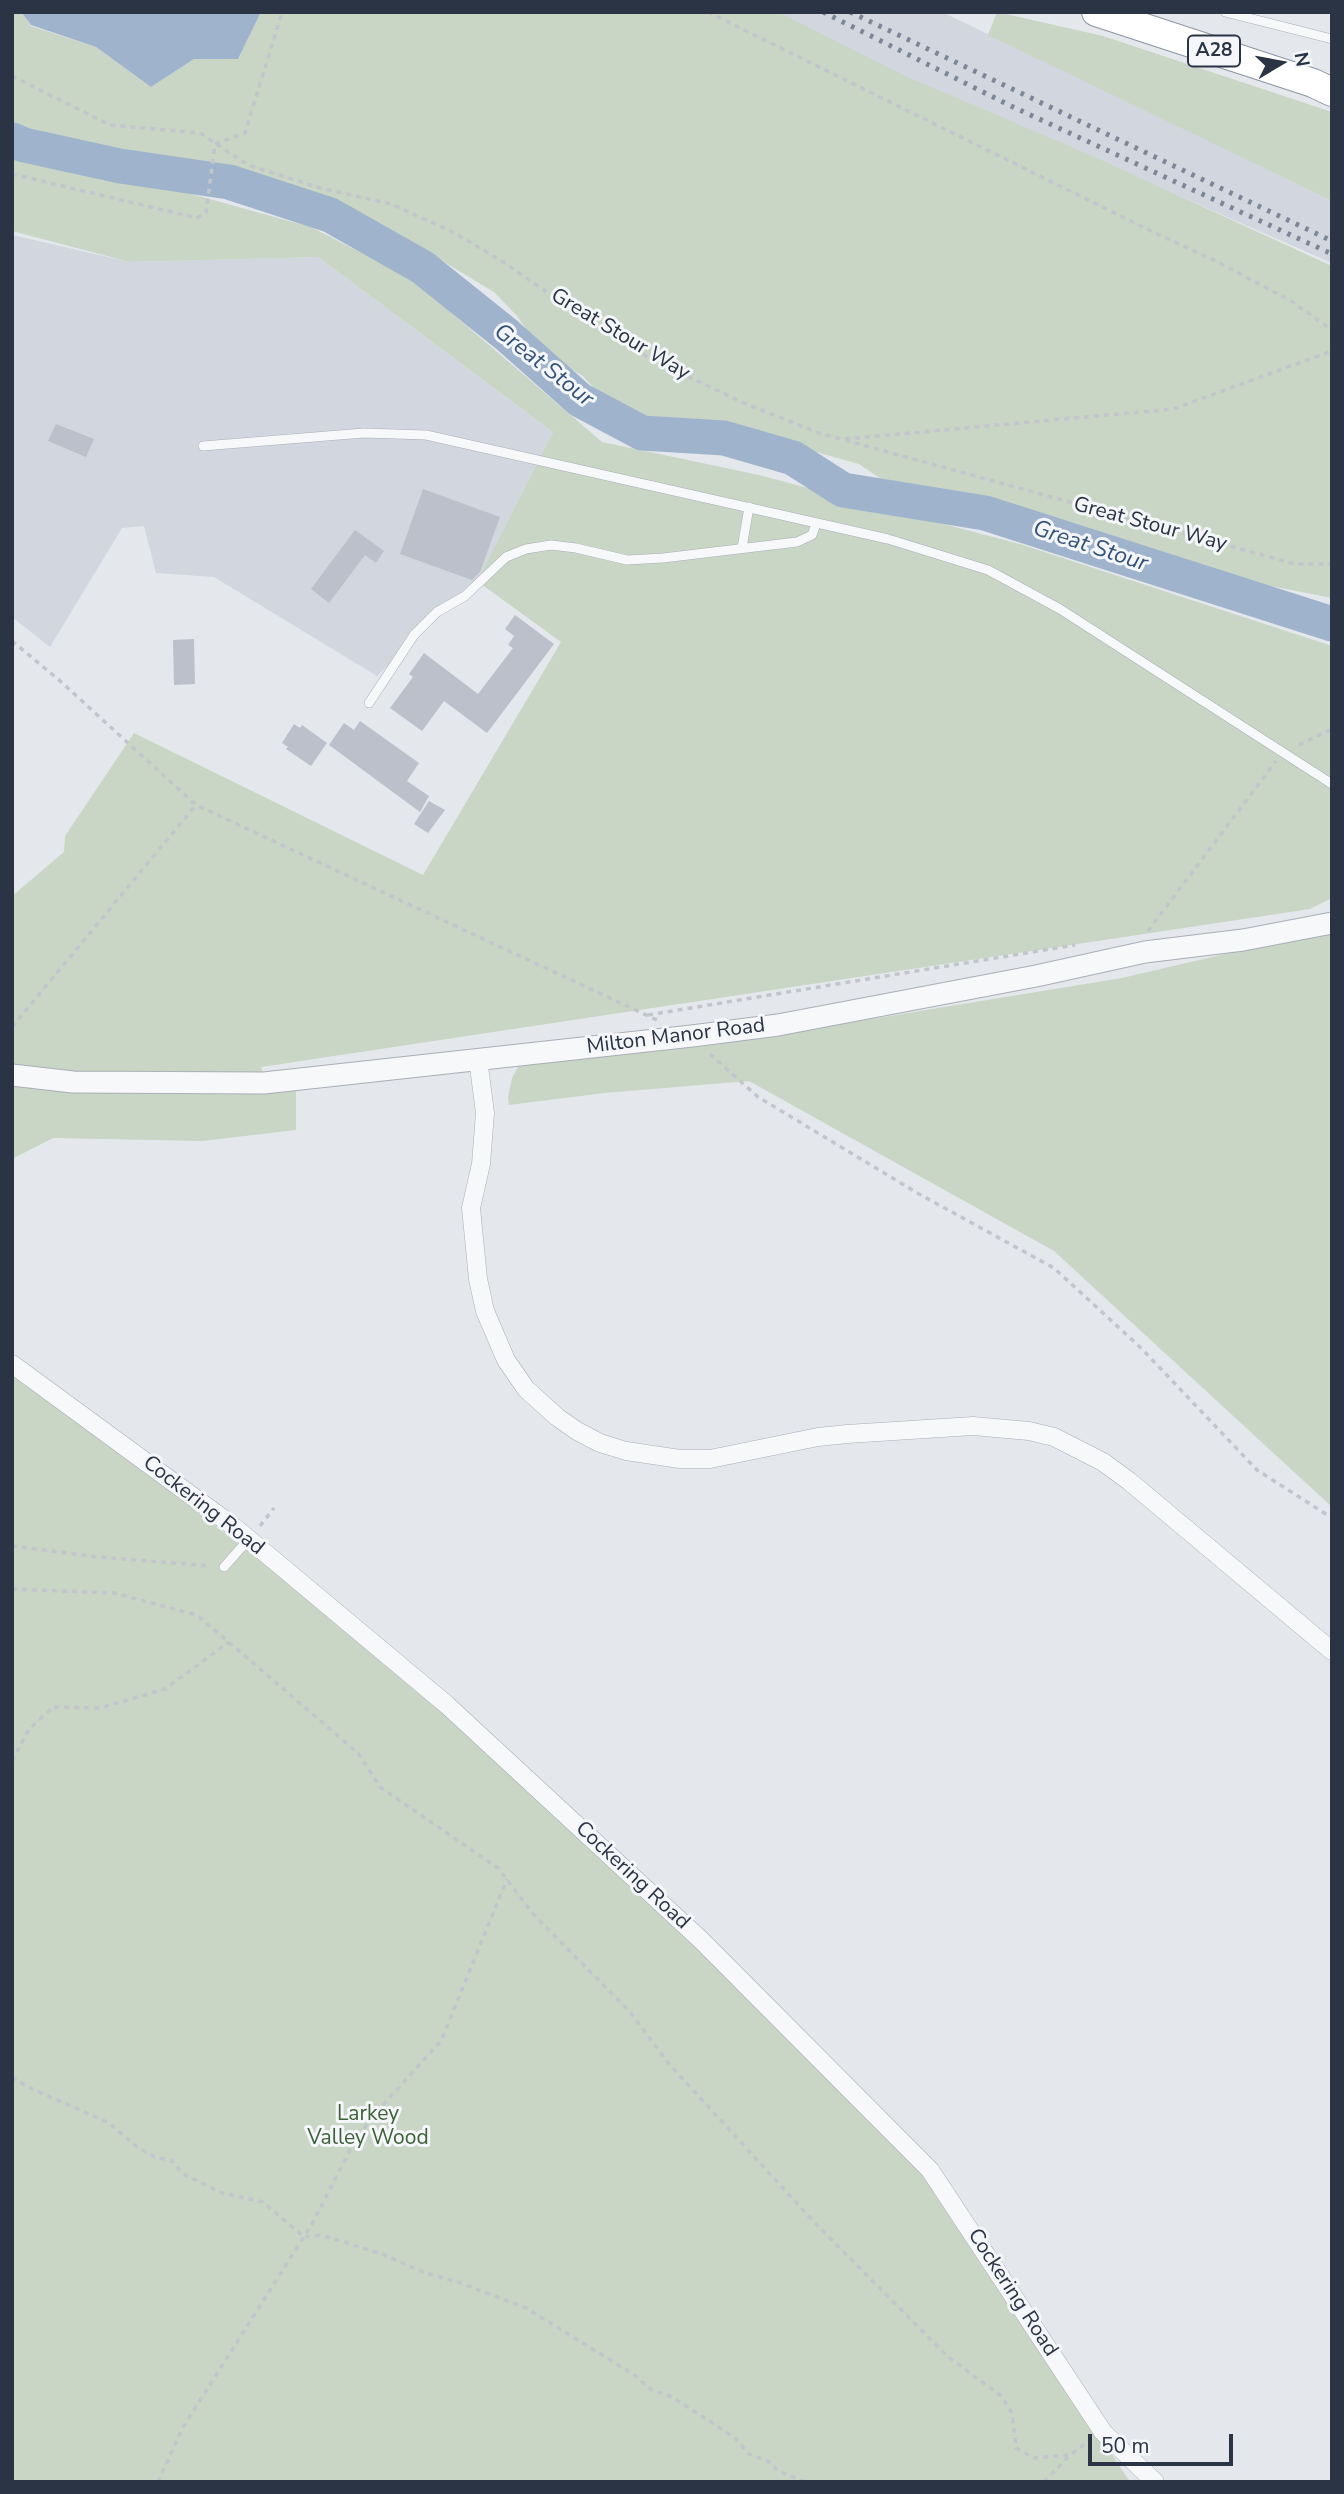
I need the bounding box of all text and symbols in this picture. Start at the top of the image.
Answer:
north arrow [1246,28,1316,98]
road number: A28 [1188,36,1240,66]
text: N [1288,50,1316,69]
street label: Great Stour Way [546,284,694,386]
water label: Great Stour [488,318,598,414]
street label: Great Stour Way [1070,492,1230,558]
water label: Great Stour [1029,515,1151,579]
street label: Milton Manor Road [585,1014,767,1060]
street label: Cockering Road [137,1451,269,1561]
street label: Cockering Road [570,1817,694,1935]
park label: Larkey Valley Wood [307,2102,429,2152]
street label: Cockering Road [961,2224,1063,2362]
scale bar [1092,2420,1237,2464]
text: 50 m [1101,2432,1150,2460]

